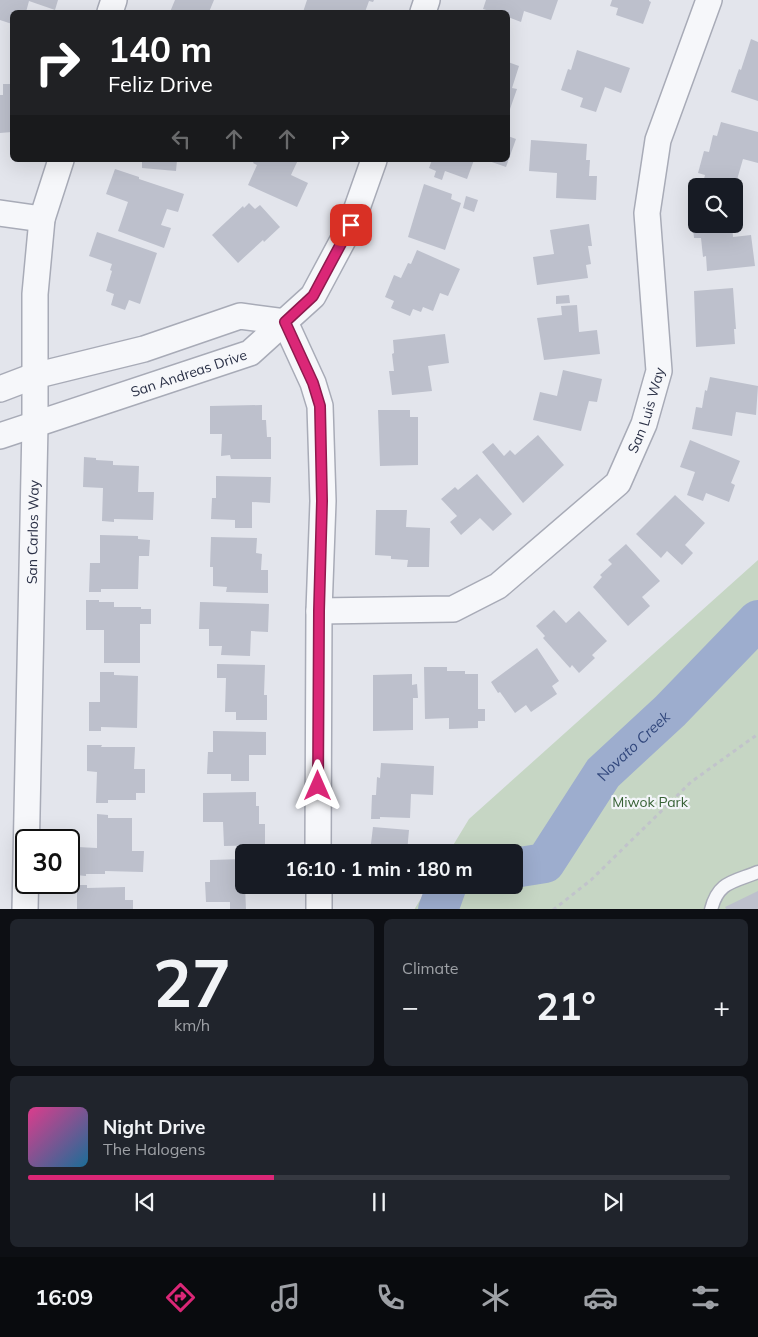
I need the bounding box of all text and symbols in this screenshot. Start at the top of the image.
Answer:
text: 140 m [108,27,212,71]
icon: right [25,30,90,95]
text: Feliz Drive [108,70,213,98]
icon: left [167,125,195,153]
icon: ahead [220,125,248,153]
icon: ahead [273,125,301,153]
icon: right [326,125,354,153]
map controls [688,178,743,233]
button: search [688,178,743,233]
pin [330,204,372,246]
icon: arrive [337,211,365,239]
street label: San Andreas Drive [128,346,249,401]
street label: San Luis Way [623,365,669,456]
street label: San Carlos Way [23,479,43,584]
water label: Novato Creek [592,706,675,784]
position arrow [291,759,343,811]
park label: Miwok Park [612,793,689,811]
speed limit sign: 30 [15,829,80,894]
text: 16:10 · 1 min · 180 m [285,857,473,881]
text: 27 [153,942,231,1023]
text: Climate [402,958,458,978]
text: 21° [536,982,596,1030]
text: − [402,989,419,1024]
text: + [713,989,730,1024]
text: km/h [174,1015,210,1035]
text: Night Drive [103,1115,205,1139]
text: The Halogens [103,1139,205,1159]
icon: previous [131,1188,159,1216]
icon: pause [365,1188,393,1216]
icon: next [599,1188,627,1216]
icon: directions [163,1280,198,1315]
icon: music [268,1280,303,1315]
icon: phone [373,1280,408,1315]
icon: climate [478,1280,513,1315]
icon: car [583,1280,618,1315]
icon: filters [688,1280,723,1315]
text: 16:09 [35,1283,93,1311]

